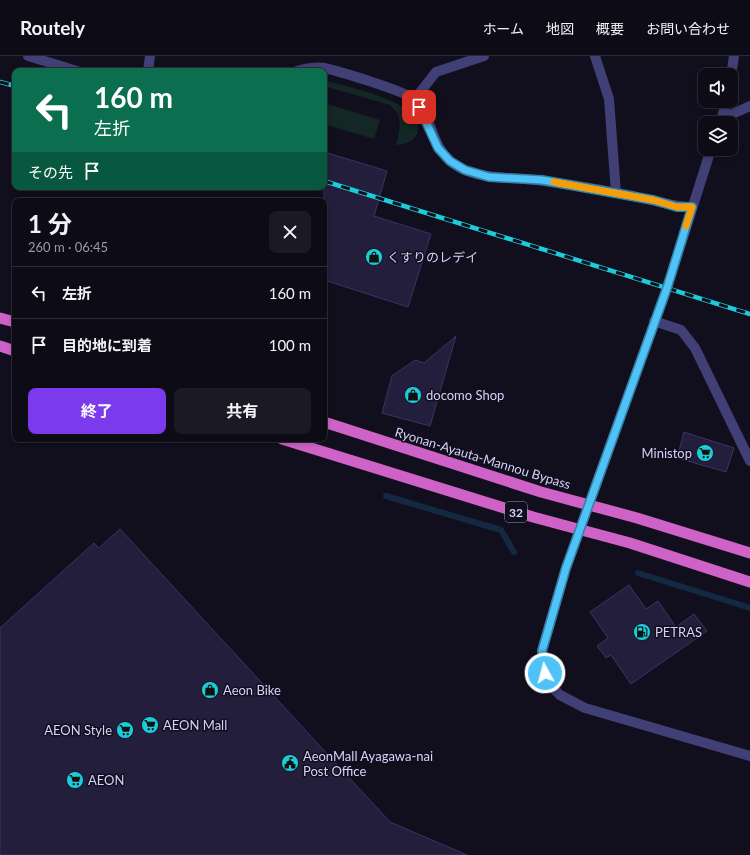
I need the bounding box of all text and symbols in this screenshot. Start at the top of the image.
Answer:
text: Routely [20,16,85,39]
text: ホーム [482,20,524,37]
text: 地図 [546,20,574,37]
text: 概要 [596,20,624,37]
text: お問い合わせ [646,20,730,37]
map controls [698,68,738,156]
button: sound [698,68,738,108]
text: 160 m [94,80,173,114]
icon: left [28,84,80,136]
pin [402,90,436,124]
icon: arrive [408,96,430,118]
button: layers [698,116,738,156]
text: 左折 [94,117,130,139]
icon: arrive [81,160,103,182]
text: その先 [28,163,73,181]
text: 1 分 [28,209,72,238]
button: close [269,211,311,253]
text: 260 m · 06:45 [28,239,108,255]
shop icon: くすりのレデイ [364,247,384,267]
place label: くすりのレデイ [387,249,478,265]
icon: left [28,282,50,304]
text: 左折 [62,284,92,302]
text: 160 m [269,284,311,302]
icon: arrive [28,334,50,356]
text: 目的地に到着 [62,336,152,354]
text: 100 m [269,336,311,354]
shop icon: docomo Shop [403,385,423,405]
place label: docomo Shop [426,387,504,403]
button: 終了 [28,388,166,434]
button: 共有 [174,388,311,434]
street label: Ryonan-Ayauta-Mannou Bypass [393,424,573,492]
supermarket icon: Ministop [695,443,715,463]
place label: Ministop [642,445,692,461]
road number: 32 [505,502,527,522]
fuel station icon: PETRAS [632,622,652,642]
place label: PETRAS [655,624,702,640]
position arrow [524,652,566,694]
shop icon: Aeon Bike [200,680,220,700]
place label: Aeon Bike [223,682,281,698]
supermarket icon: AEON Mall [140,715,160,735]
place label: AEON Mall [163,717,227,733]
supermarket icon: AEON Style [115,720,135,740]
place label: AEON Style [44,722,112,738]
place label: AeonMall Ayagawa-nai Post Office [303,748,433,779]
public building icon: AeonMall Ayagawa-nai Post Office [280,753,300,773]
supermarket icon: AEON [65,770,85,790]
place label: AEON [88,772,124,788]

